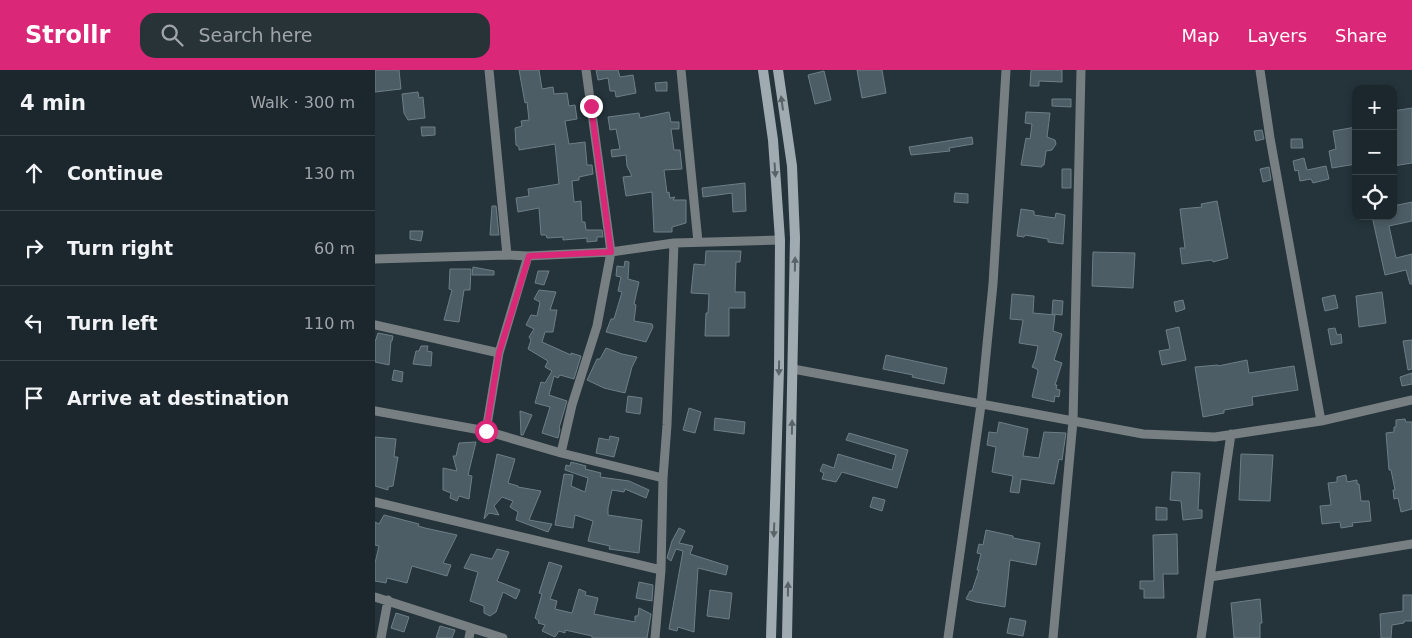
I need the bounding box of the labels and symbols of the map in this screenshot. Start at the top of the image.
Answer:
one-way arrow [778,94,786,110]
route end [580,95,603,118]
one-way arrow [772,163,780,179]
one-way arrow [791,256,799,272]
one-way arrow [775,360,783,376]
one-way arrow [788,419,796,435]
route start [475,420,498,443]
one-way arrow [770,522,778,538]
one-way arrow [785,581,793,597]

